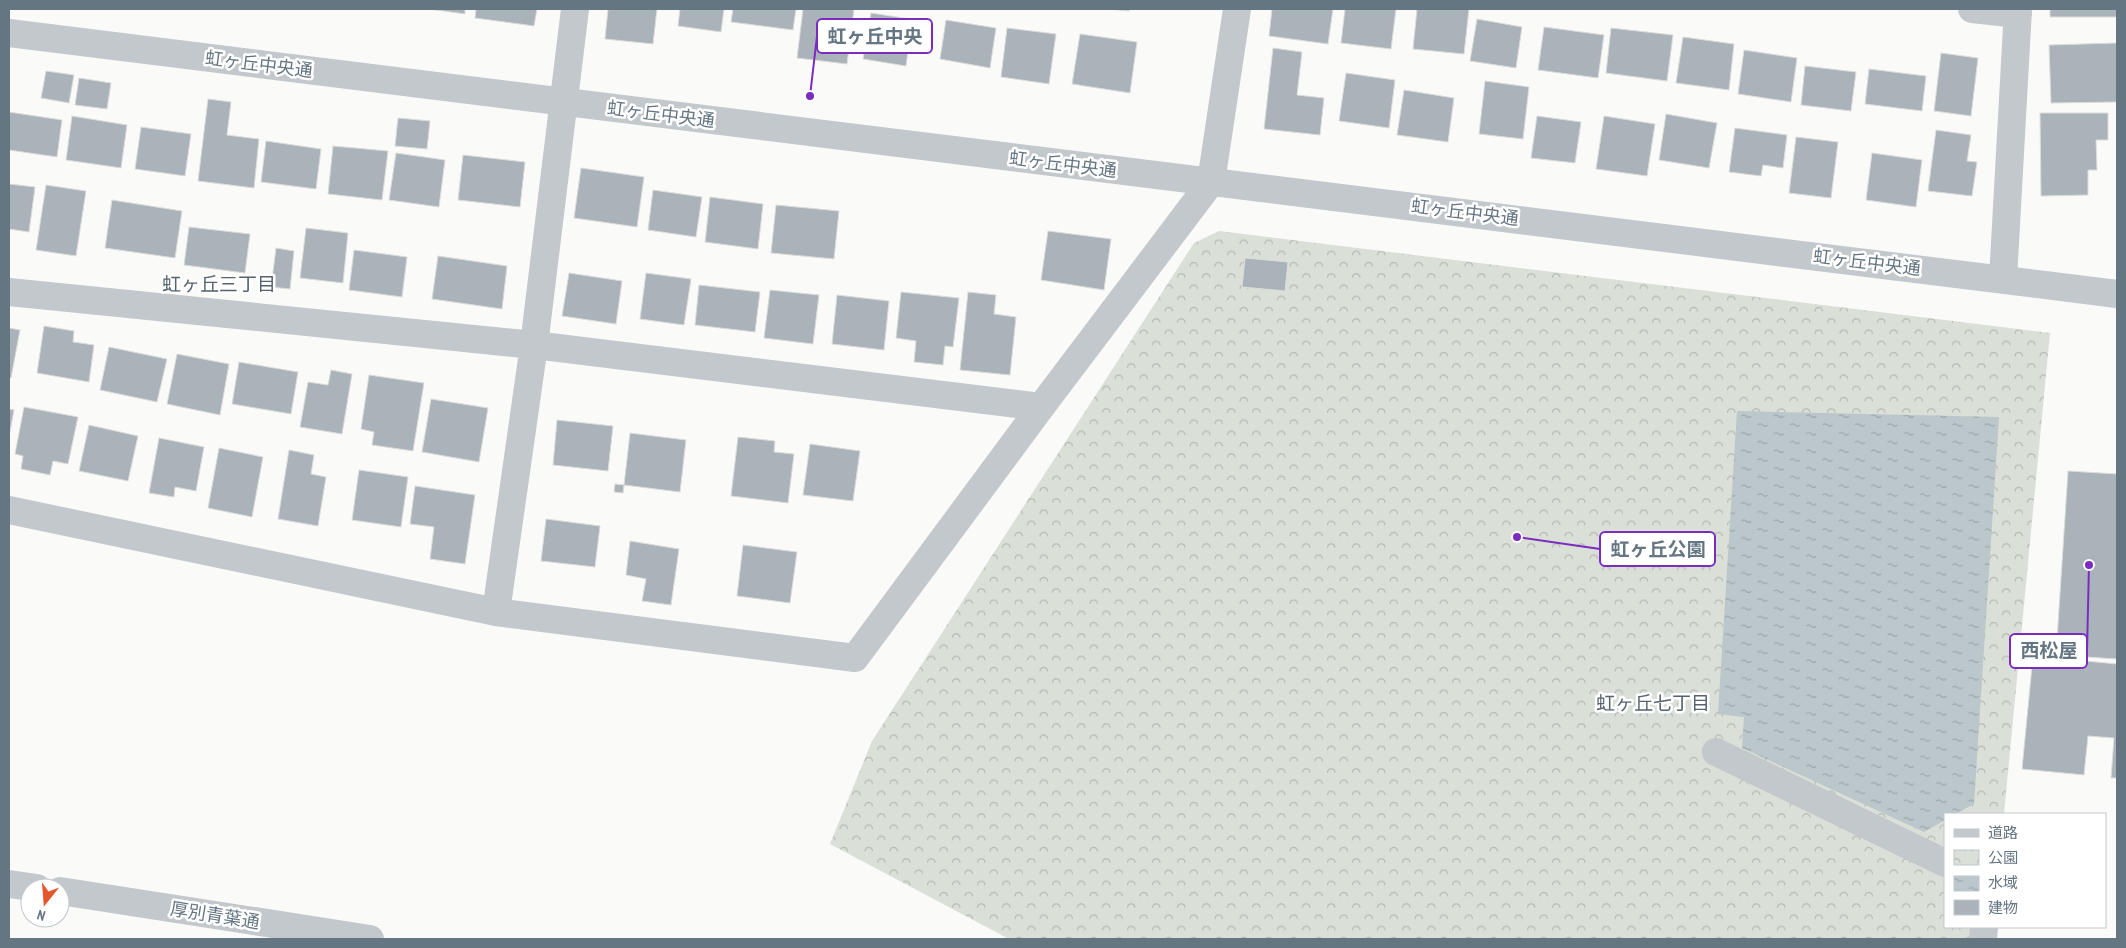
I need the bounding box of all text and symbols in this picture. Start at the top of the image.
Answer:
callout: 虹ヶ丘中央 [817,19,932,53]
text: 虹ヶ丘中央 [827,24,923,48]
street label: 虹ヶ丘中央通 [204,46,314,82]
street label: 虹ヶ丘中央通 [606,96,716,132]
street label: 虹ヶ丘中央通 [1008,146,1118,182]
street label: 虹ヶ丘中央通 [1410,194,1520,230]
street label: 虹ヶ丘中央通 [1812,244,1922,280]
district label: 虹ヶ丘三丁目 [162,272,276,296]
callout: 虹ヶ丘公園 [1600,532,1715,566]
text: 虹ヶ丘公園 [1610,537,1706,561]
callout: 西松屋 [2010,634,2087,668]
text: 西松屋 [2020,638,2078,662]
district label: 虹ヶ丘七丁目 [1596,691,1710,715]
legend [1944,813,2106,928]
text: 道路 [1988,823,2018,842]
text: 公園 [1988,848,2018,867]
text: 水域 [1988,873,2018,892]
north arrow [20,878,70,928]
street label: 厚別青葉通 [169,897,261,933]
text: 建物 [1988,898,2018,917]
text: N [35,906,47,925]

